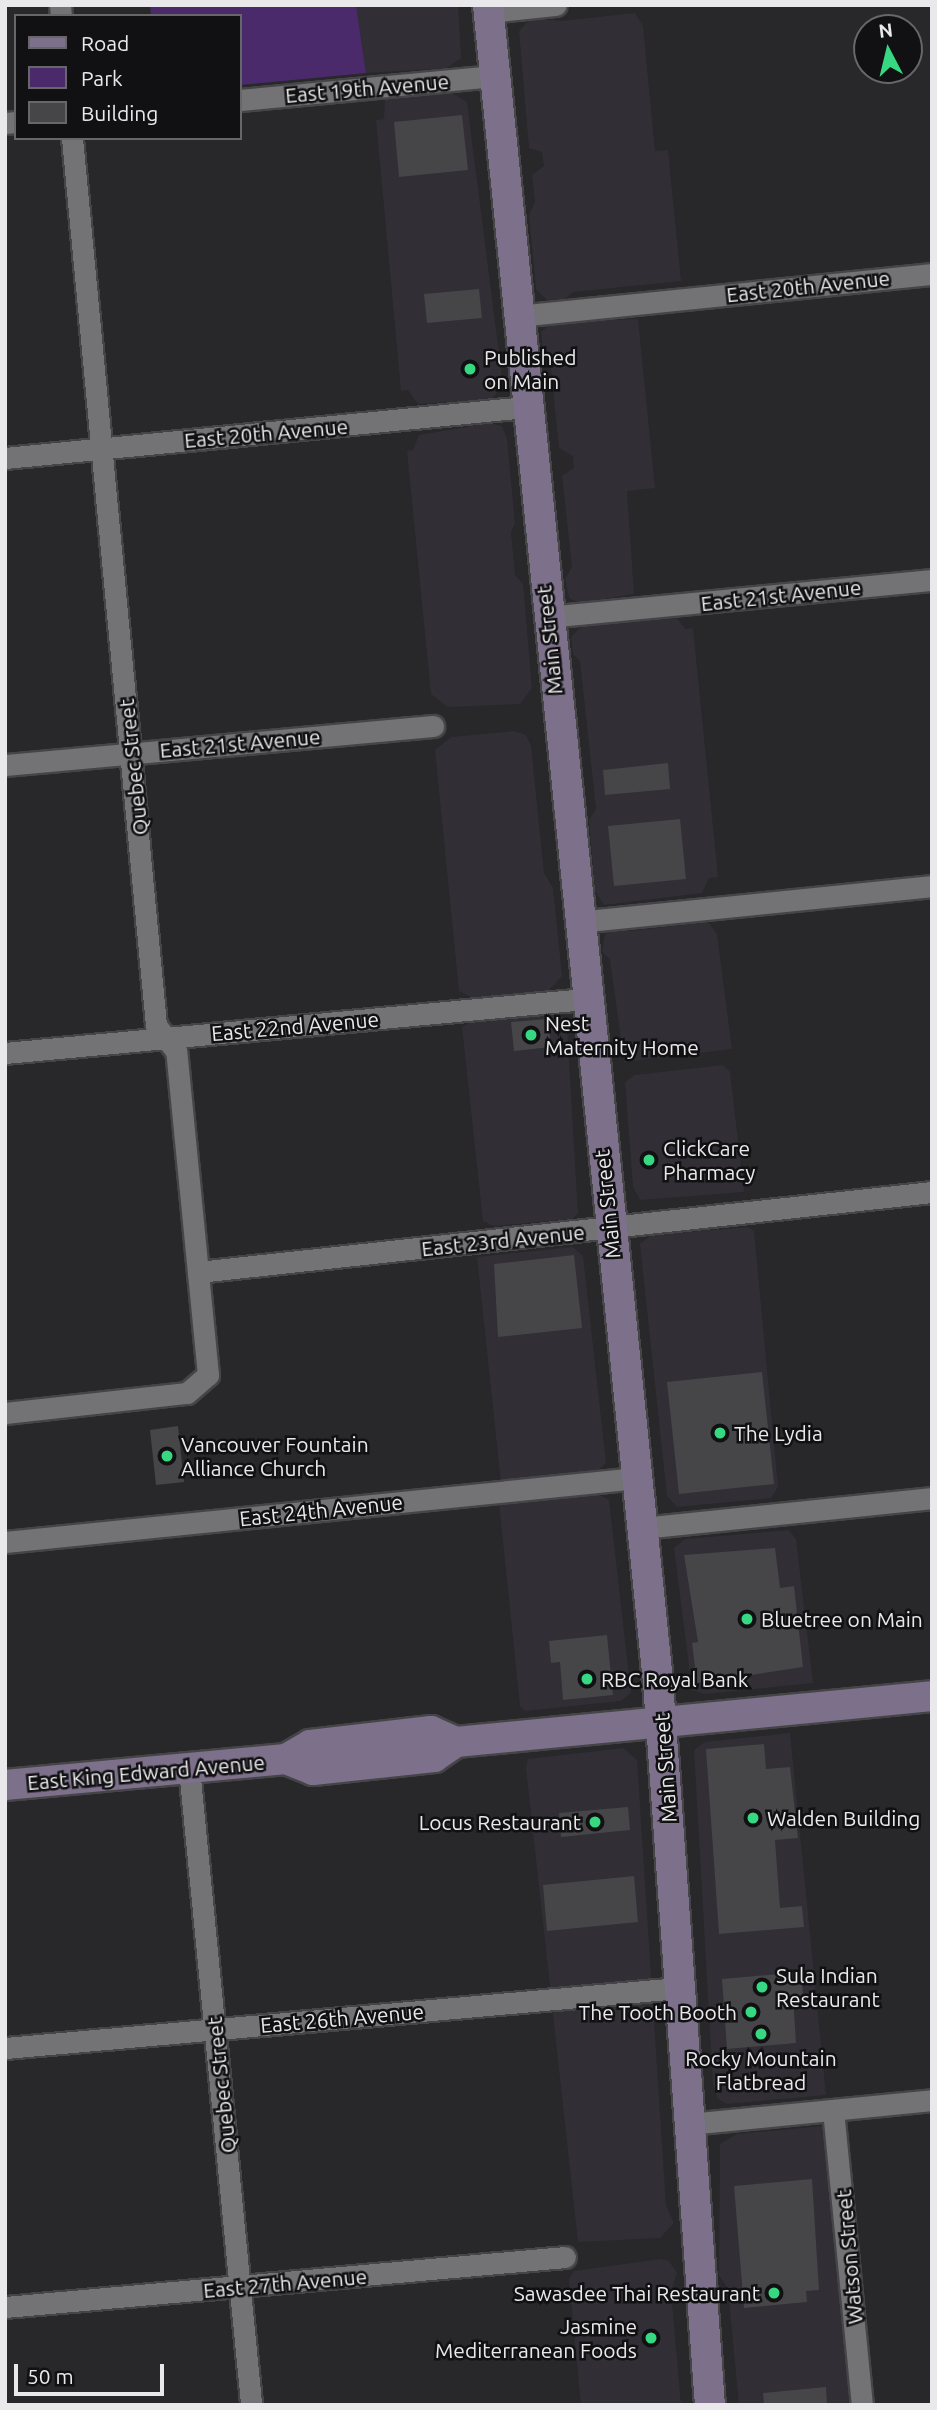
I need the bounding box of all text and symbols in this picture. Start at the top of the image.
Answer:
legend [14,14,242,140]
north arrow [853,14,923,84]
text: N [877,18,894,42]
text: Road [81,31,129,55]
text: Park [81,66,123,90]
street label: East 19th Avenue [284,68,450,108]
text: Building [81,101,158,125]
street label: East 20th Avenue [725,265,891,307]
place label: Published on Main [484,344,576,394]
marker: Published on Main [462,361,478,377]
street label: East 20th Avenue [183,413,349,453]
street label: East 21st Avenue [699,574,863,616]
street label: Main Street [531,584,567,696]
street label: Quebec Street [113,698,153,836]
street label: East 21st Avenue [159,723,321,763]
street label: East 22nd Avenue [210,1006,380,1046]
place label: Nest Maternity Home [545,1010,699,1060]
marker: Nest Maternity Home [523,1027,539,1043]
place label: ClickCare Pharmacy [663,1135,755,1185]
street label: Main Street [589,1148,625,1260]
marker: ClickCare Pharmacy [641,1152,657,1168]
street label: East 23rd Avenue [420,1219,586,1261]
place label: The Lydia [734,1420,823,1446]
marker: The Lydia [712,1425,728,1441]
place label: Vancouver Fountain Alliance Church [181,1431,369,1481]
marker: Vancouver Fountain Alliance Church [159,1448,175,1464]
street label: East 24th Avenue [238,1489,404,1531]
place label: Bluetree on Main [761,1606,923,1632]
marker: Bluetree on Main [739,1611,755,1627]
place label: RBC Royal Bank [601,1666,748,1692]
marker: RBC Royal Bank [579,1671,595,1687]
street label: Main Street [649,1712,681,1824]
street label: East King Edward Avenue [26,1749,266,1795]
place label: Walden Building [767,1805,920,1831]
place label: Locus Restaurant [419,1809,581,1835]
marker: Walden Building [745,1810,761,1826]
marker: Locus Restaurant [587,1814,603,1830]
place label: Sula Indian Restaurant [776,1962,880,2012]
marker: Sula Indian Restaurant [754,1979,770,1995]
street label: East 26th Avenue [259,1998,425,2038]
place label: The Tooth Booth [578,1999,737,2025]
marker: The Tooth Booth [743,2004,759,2020]
street label: Quebec Street [201,2016,241,2154]
marker: Rocky Mountain Flatbread [753,2026,769,2042]
place label: Rocky Mountain Flatbread [685,2045,837,2095]
street label: Watson Street [831,2189,867,2325]
street label: East 27th Avenue [202,2263,368,2303]
place label: Sawasdee Thai Restaurant [514,2280,760,2306]
marker: Sawasdee Thai Restaurant [766,2285,782,2301]
place label: Jasmine Mediterranean Foods [435,2313,637,2363]
marker: Jasmine Mediterranean Foods [643,2330,659,2346]
scale bar [18,2350,168,2394]
text: 50 m [27,2364,74,2388]

